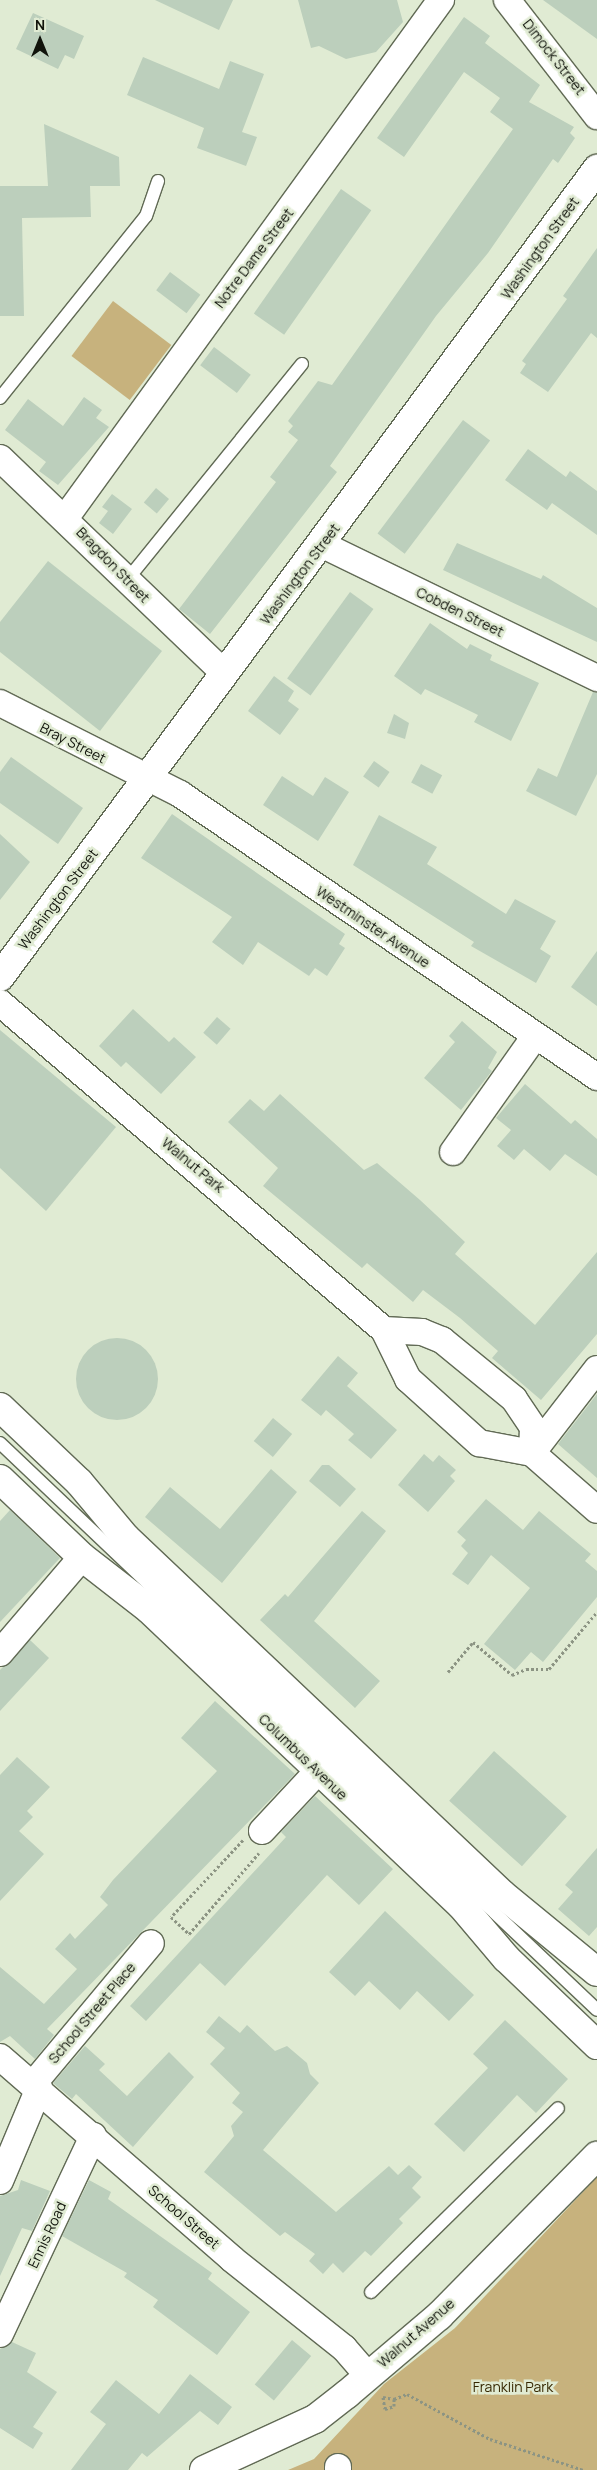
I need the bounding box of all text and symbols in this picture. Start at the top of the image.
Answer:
north arrow [15,15,65,65]
text: N [35,15,45,34]
street label: Dimock Street [519,16,589,98]
street label: Washington Street [497,194,583,302]
street label: Notre Dame Street [211,205,297,311]
street label: Washington Street [257,520,343,628]
street label: Bragdon Street [73,524,153,606]
street label: Cobden Street [414,584,506,640]
street label: Bray Street [37,719,109,767]
street label: Washington Street [15,845,101,953]
street label: Westminster Avenue [313,883,433,971]
street label: Walnut Park [158,1134,228,1196]
street label: Columbus Avenue [255,1711,351,1803]
street label: School Street Place [45,1959,139,2067]
street label: School Street [145,2182,223,2252]
street label: Ennis Road [24,2199,70,2271]
street label: Walnut Avenue [374,2295,458,2371]
park label: Franklin Park [473,2379,553,2395]

